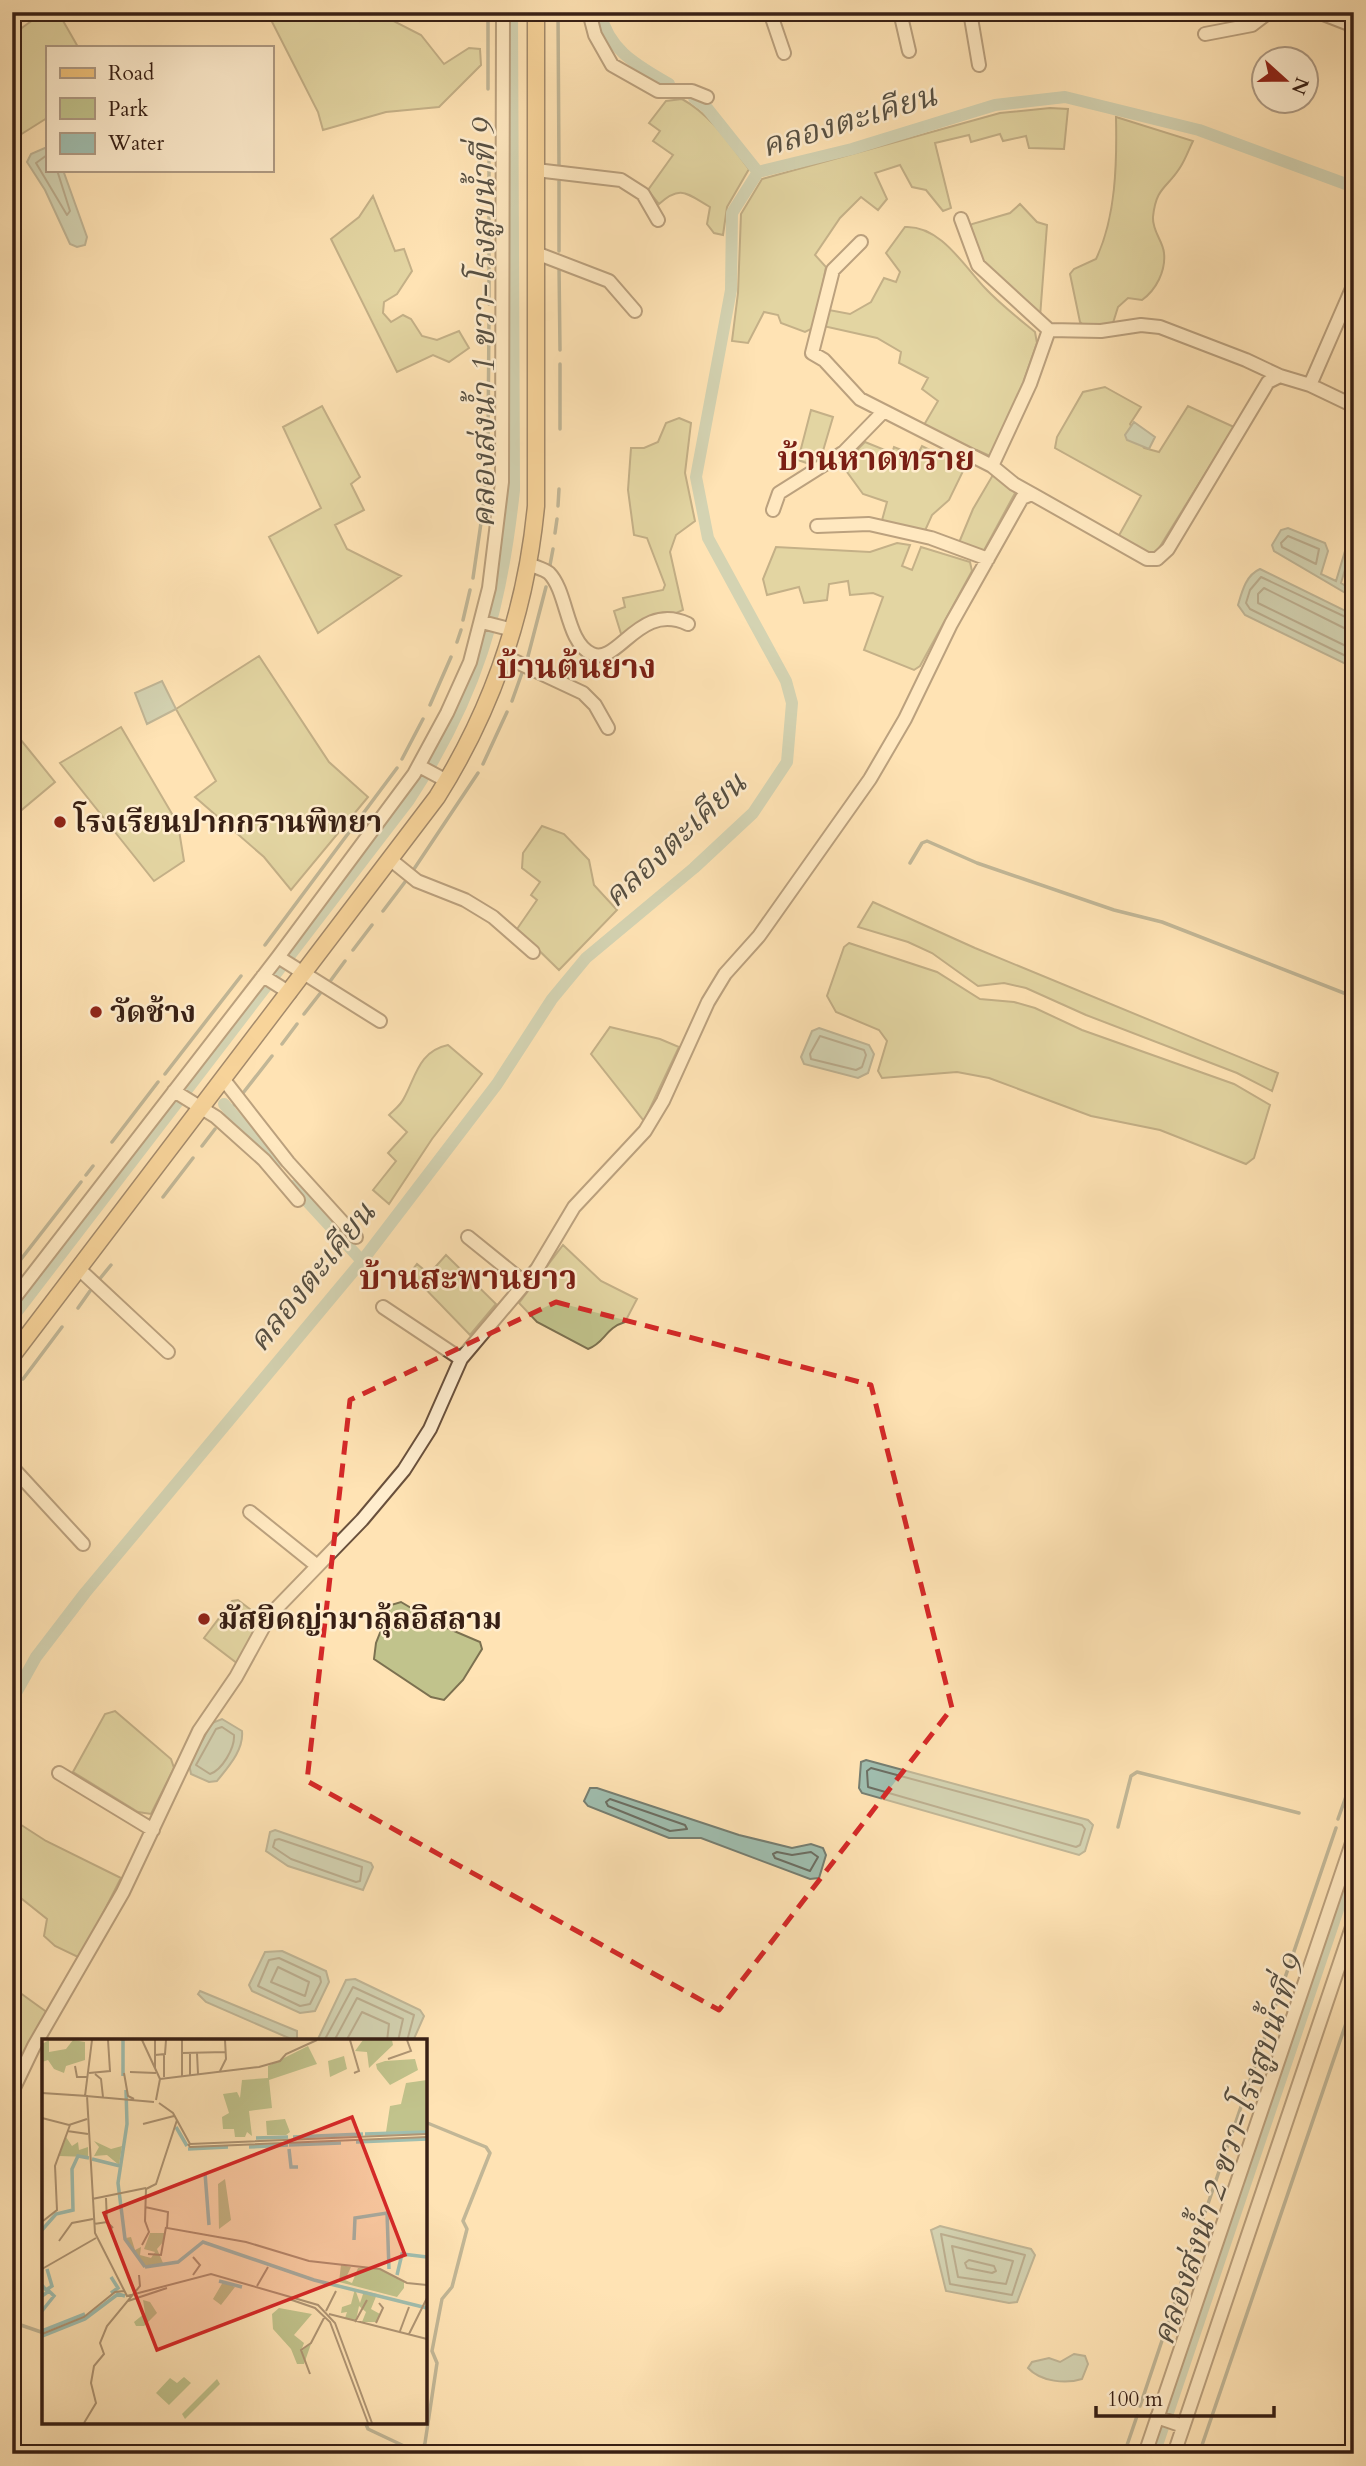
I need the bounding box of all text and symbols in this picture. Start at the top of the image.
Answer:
legend [46,46,273,172]
north arrow [1250,46,1320,116]
text: Road [108,59,154,88]
water label: คลองตะเคียน [756,73,943,169]
text: N [1285,73,1315,99]
text: Park [108,95,149,124]
water label: คลองส่งน้ำ 1 ขวา-โรงสูบน้ำที่ 9 [460,116,506,528]
text: Water [107,129,164,158]
district label: บ้านหาดทราย [777,437,975,482]
district label: บ้านต้นยาง [496,645,656,690]
water label: คลองตะเคียน [594,762,757,918]
place label: โรงเรียนปากกรานพิทยา [73,801,382,843]
marker: โรงเรียนปากกรานพิทยา [52,814,68,830]
place label: วัดช้าง [110,992,196,1033]
marker: วัดช้าง [88,1004,104,1020]
water label: คลองตะเคียน [238,1192,387,1361]
district label: บ้านสะพานยาว [359,1256,577,1301]
place label: มัสยิดญ่ามาลุ้ลอิสลาม [218,1599,502,1640]
marker: มัสยิดญ่ามาลุ้ลอิสลาม [196,1611,212,1627]
water label: คลองส่งน้ำ 2 ขวา-โรงสูบน้ำที่ 9 [1140,1947,1317,2351]
inset map [42,2039,427,2424]
scale bar [1096,2375,1275,2419]
text: 100 m [1107,2385,1163,2414]

